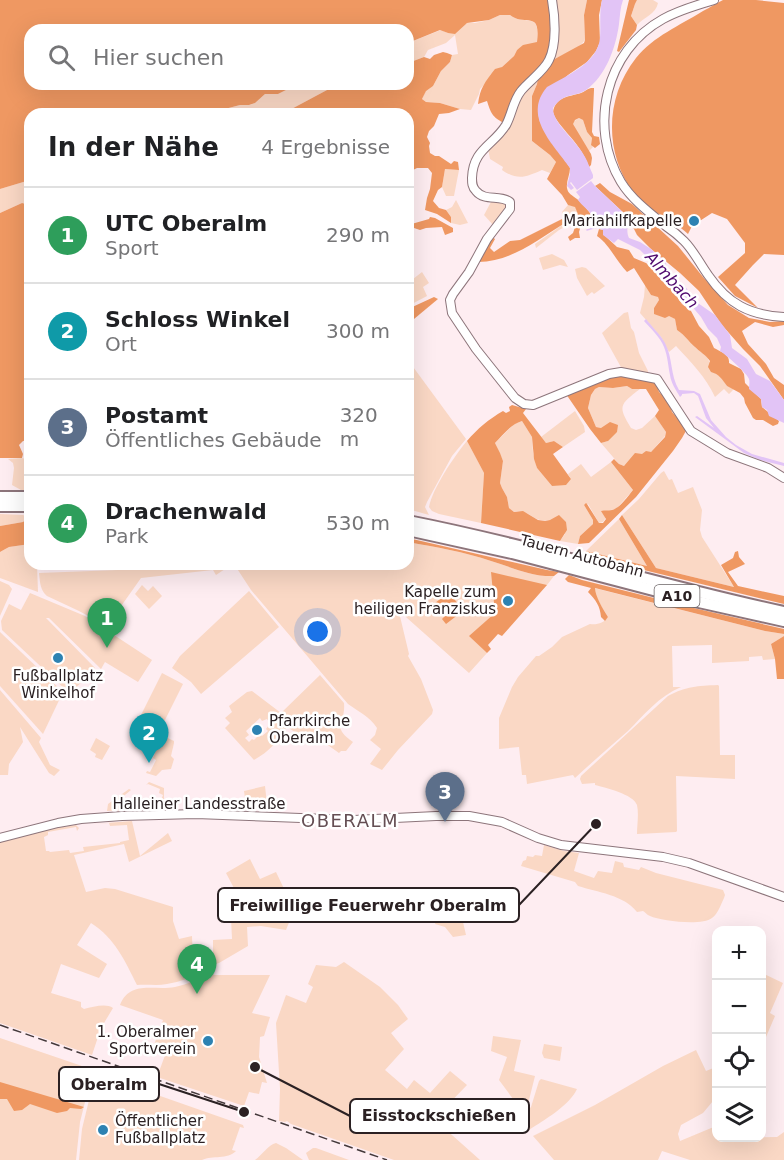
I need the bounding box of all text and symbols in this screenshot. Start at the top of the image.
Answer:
search box [24,24,414,90]
icon: search [45,41,78,74]
text: Hier suchen [93,45,224,70]
text: In der Nähe [48,132,219,162]
text: 4 Ergebnisse [261,135,390,159]
text: UTC Oberalm [105,211,267,236]
place label: Mariahilfkapelle [563,212,682,230]
marker: Mariahilfkapelle [687,214,701,228]
text: 1 [61,223,74,247]
text: 290 m [326,223,390,247]
text: Sport [105,236,159,260]
water label: Almbach [641,247,702,312]
text: Schloss Winkel [105,307,290,332]
text: 2 [61,319,74,343]
text: 300 m [326,319,390,343]
text: Ort [105,332,137,356]
text: Postamt [105,403,208,428]
text: 320 m [340,403,378,451]
text: 3 [61,415,74,439]
text: Öffentliches Gebäude [105,428,322,452]
text: Drachenwald [105,499,267,524]
text: 4 [61,511,74,535]
text: 530 m [326,511,390,535]
text: Park [105,524,148,548]
street label: Tauern Autobahn [517,531,646,581]
place label: Kapelle zum heiligen Franziskus [354,583,496,618]
road number: A10 [654,585,700,607]
marker: Kapelle zum heiligen Franziskus [501,594,515,608]
pin: 1 [88,598,126,648]
your location [303,617,332,646]
marker: Fußballplatz Winkelhof [51,651,65,665]
place label: Fußballplatz Winkelhof [13,667,103,702]
place label: Pfarrkirche Oberalm [269,712,350,747]
pin: 2 [130,714,168,763]
marker: Pfarrkirche Oberalm [250,723,264,737]
pin: 3 [426,772,464,822]
street label: Halleiner Landesstraße [112,795,286,813]
district label: OBERALM [301,810,399,831]
callout: Freiwillige Feuerwehr Oberalm [218,888,519,922]
text: Freiwillige Feuerwehr Oberalm [229,896,507,915]
map controls [712,926,766,1142]
button: + [712,926,766,980]
pin: 4 [178,944,216,994]
button: − [712,980,766,1034]
place label: 1. Oberalmer Sportverein [97,1023,197,1058]
marker: 1. Oberalmer Sportverein [201,1034,215,1048]
button: locate [712,1034,766,1088]
callout: Oberalm [59,1067,159,1101]
text: Oberalm [71,1075,147,1094]
button: layers [712,1088,766,1142]
callout: Eisstockschießen [350,1099,529,1133]
text: Eisstockschießen [362,1106,516,1125]
place label: Öffentlicher Fußballplatz [115,1111,206,1147]
marker: Öffentlicher Fußballplatz [96,1123,110,1137]

